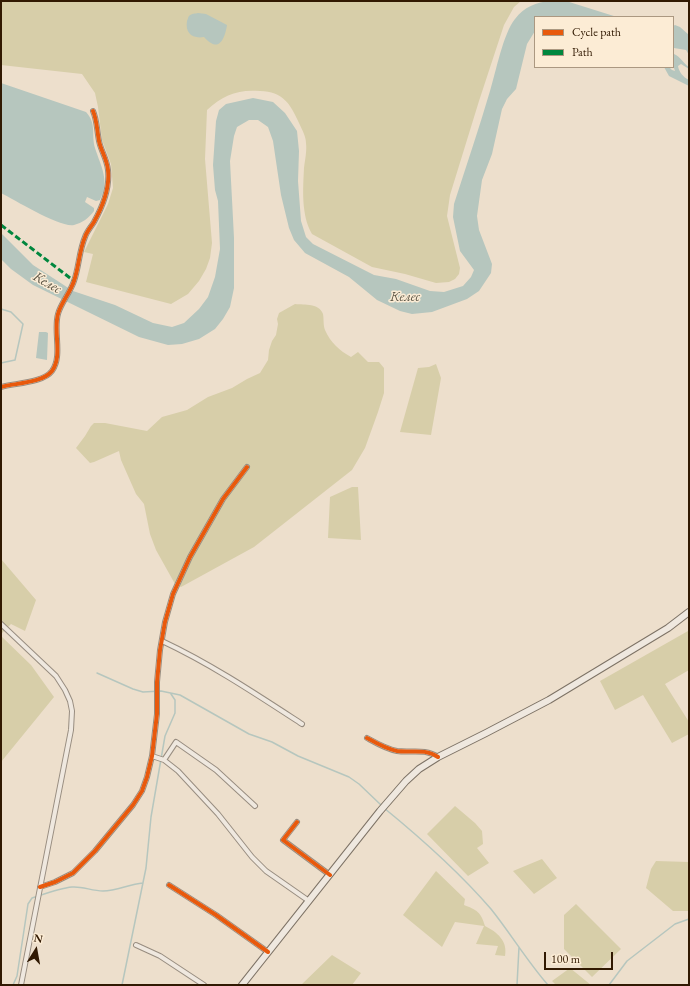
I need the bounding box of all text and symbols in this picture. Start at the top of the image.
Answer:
legend [534,16,674,68]
text: Cycle path [572,24,621,40]
text: Path [572,44,593,60]
water label: Келес [30,268,64,298]
water label: Келес [390,289,420,305]
north arrow [16,930,56,970]
text: N [33,930,44,946]
scale bar [546,944,615,970]
text: 100 m [551,951,580,967]

